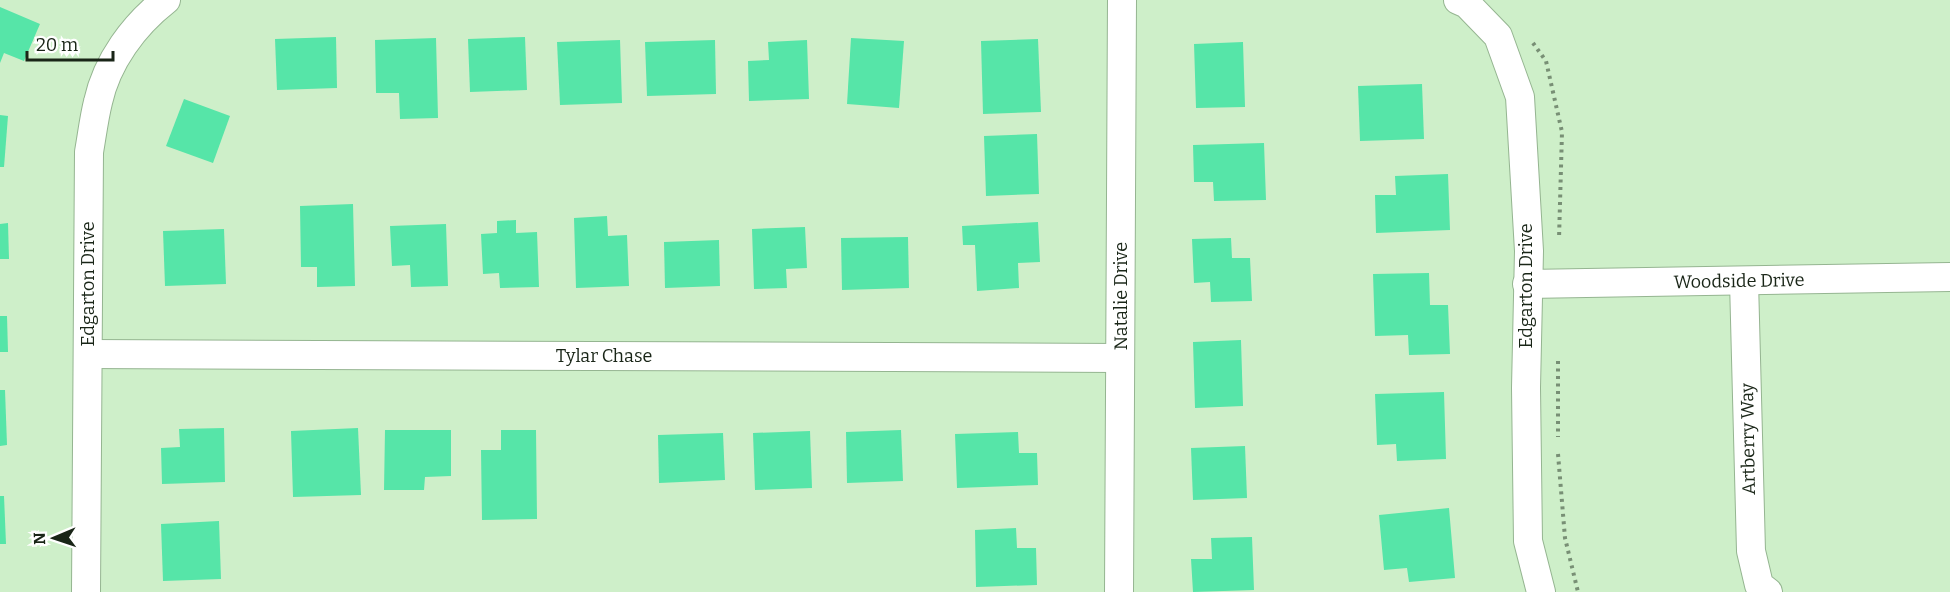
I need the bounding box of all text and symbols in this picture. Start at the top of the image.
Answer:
scale bar [27,24,112,62]
text: 20 m [36,34,78,56]
street label: Edgarton Drive [77,221,99,347]
street label: Edgarton Drive [1515,223,1537,349]
street label: Natalie Drive [1110,242,1132,350]
street label: Woodside Drive [1673,269,1805,293]
street label: Tylar Chase [556,345,652,367]
street label: Artberry Way [1736,382,1760,495]
north arrow [24,508,84,568]
text: N [30,532,49,545]

